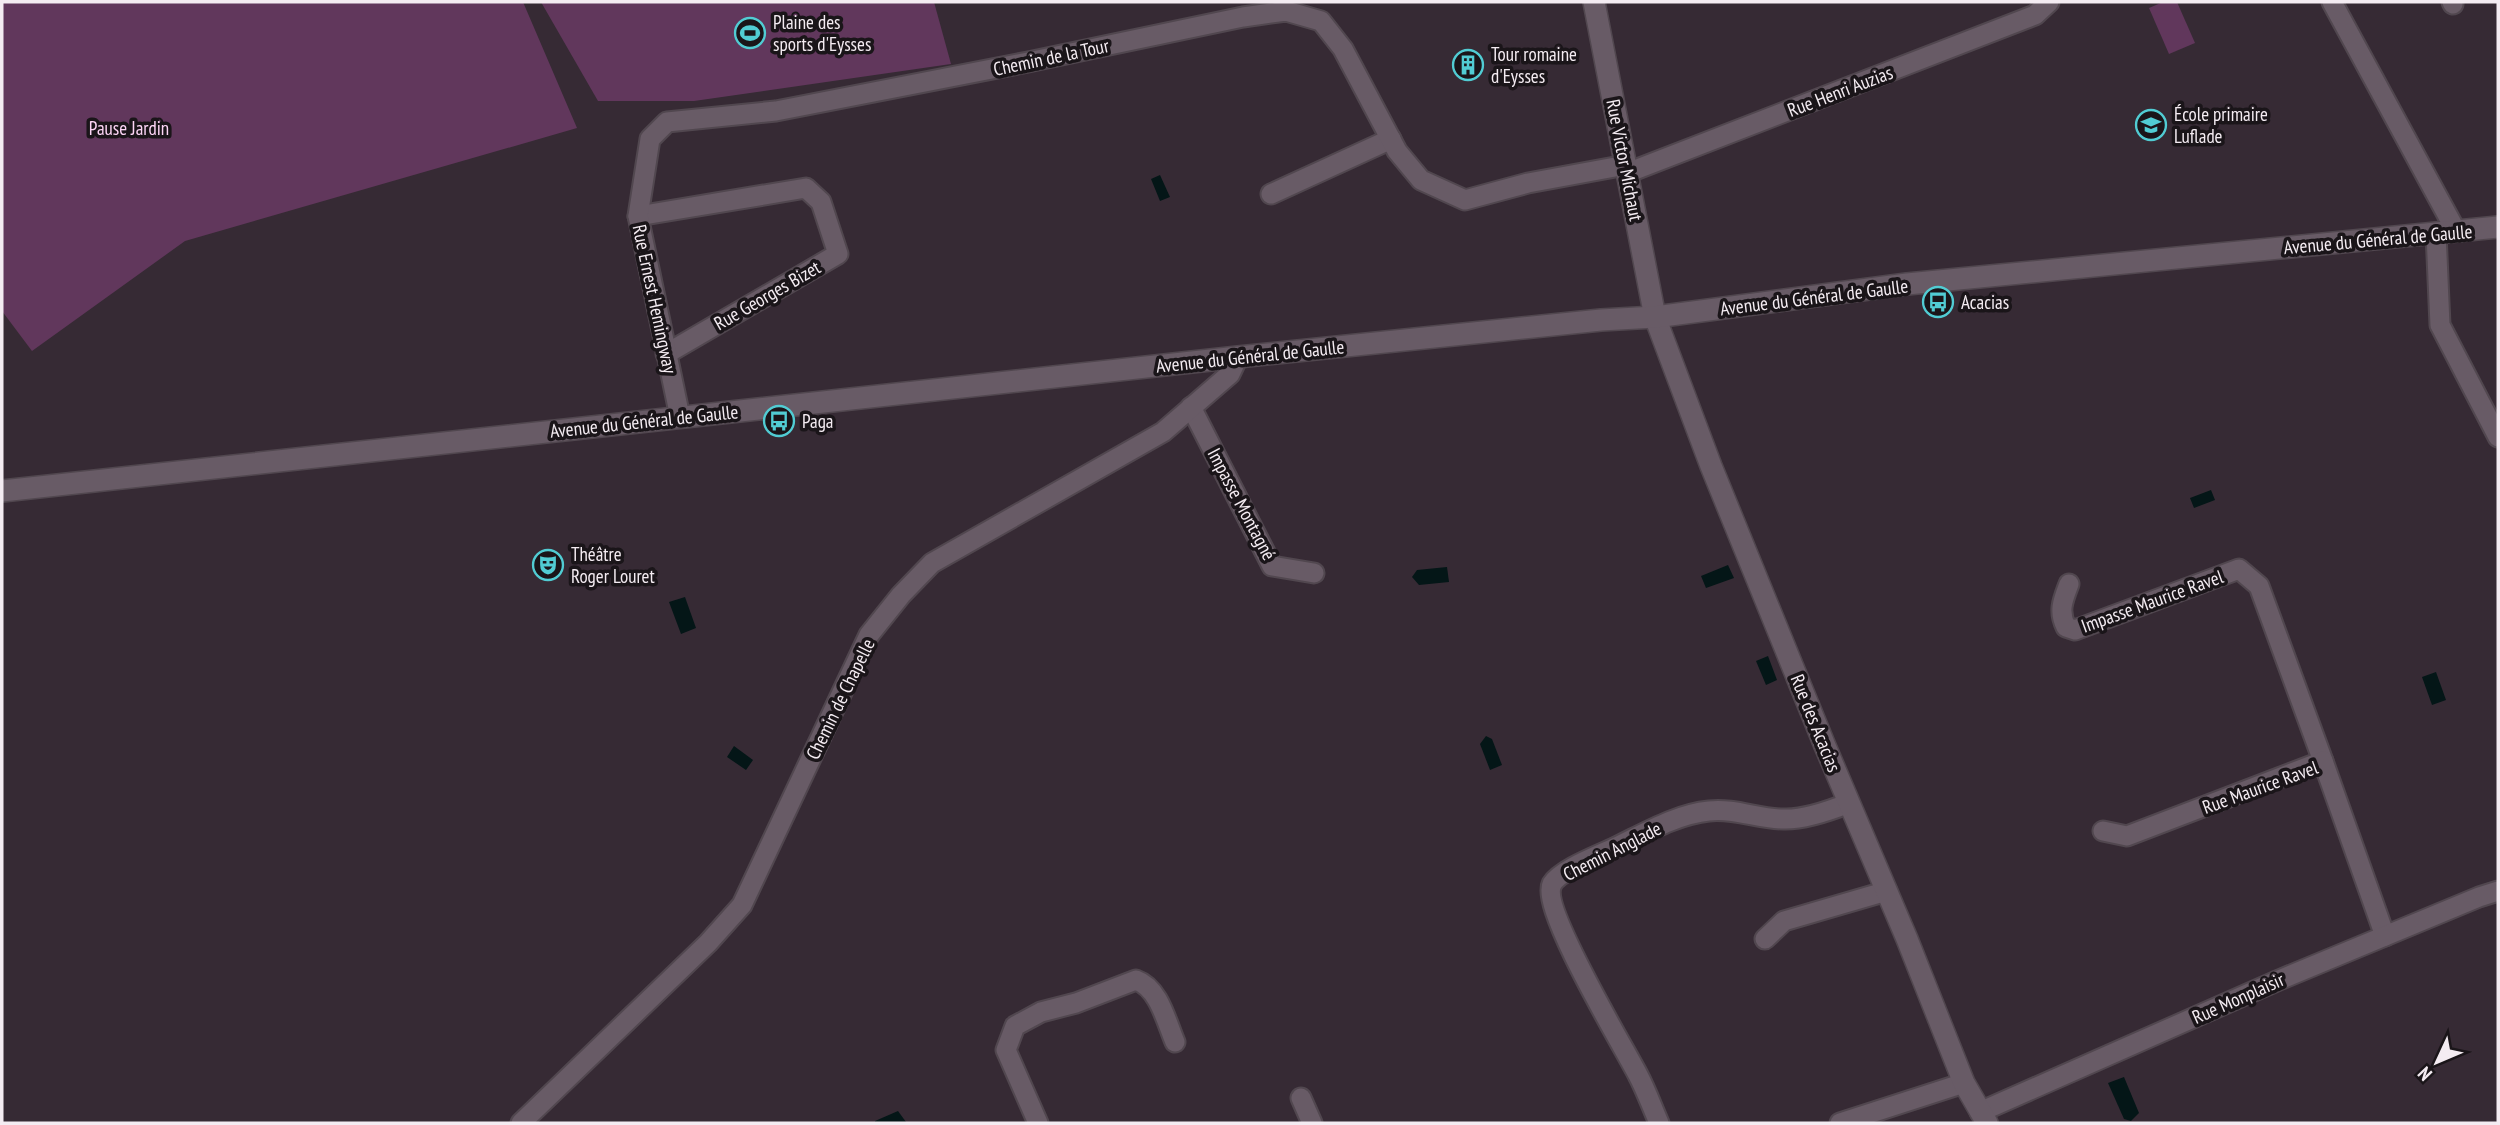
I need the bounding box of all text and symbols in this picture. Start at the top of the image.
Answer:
place label: Plaine des sports d'Eysses [773,10,871,56]
sports icon: Plaine des sports d'Eysses [733,16,767,50]
street label: Chemin de la Tour [991,33,1112,81]
place label: Tour romaine d'Eysses [1491,42,1577,88]
building icon: Tour romaine d'Eysses [1451,48,1485,82]
street label: Rue Henri Auzias [1784,60,1896,122]
street label: Rue Victor Michaut [1601,97,1649,224]
place label: École primaire Luflade [2174,102,2268,148]
school or university icon: École primaire Luflade [2134,108,2168,142]
park label: Pause Jardin [89,116,169,140]
street label: Avenue du Général de Gaulle [2283,219,2473,259]
street label: Rue Ernest Hemingway [628,222,683,376]
street label: Rue Georges Bizet [709,254,825,335]
street label: Avenue du Général de Gaulle [1719,274,1910,320]
bus stop icon: Acacias [1921,285,1955,319]
place label: Acacias [1961,290,2009,314]
street label: Avenue du Général de Gaulle [1155,334,1345,378]
street label: Avenue du Général de Gaulle [549,399,739,443]
bus stop icon: Paga [762,404,796,438]
place label: Paga [802,409,833,433]
street label: Impasse Montagné [1202,444,1282,564]
place label: Théâtre Roger Louret [571,542,655,588]
theatre icon: Théâtre Roger Louret [531,548,565,582]
street label: Impasse Maurice Ravel [2078,564,2227,638]
street label: Chemin de Chapelle [800,635,880,763]
street label: Rue des Acacias [1786,671,1846,775]
street label: Rue Maurice Ravel [2199,755,2322,819]
street label: Chemin Anglade [1559,816,1665,886]
street label: Rue Monplaisir [2188,967,2288,1029]
north arrow [2402,1027,2472,1097]
text: N [2413,1062,2437,1086]

